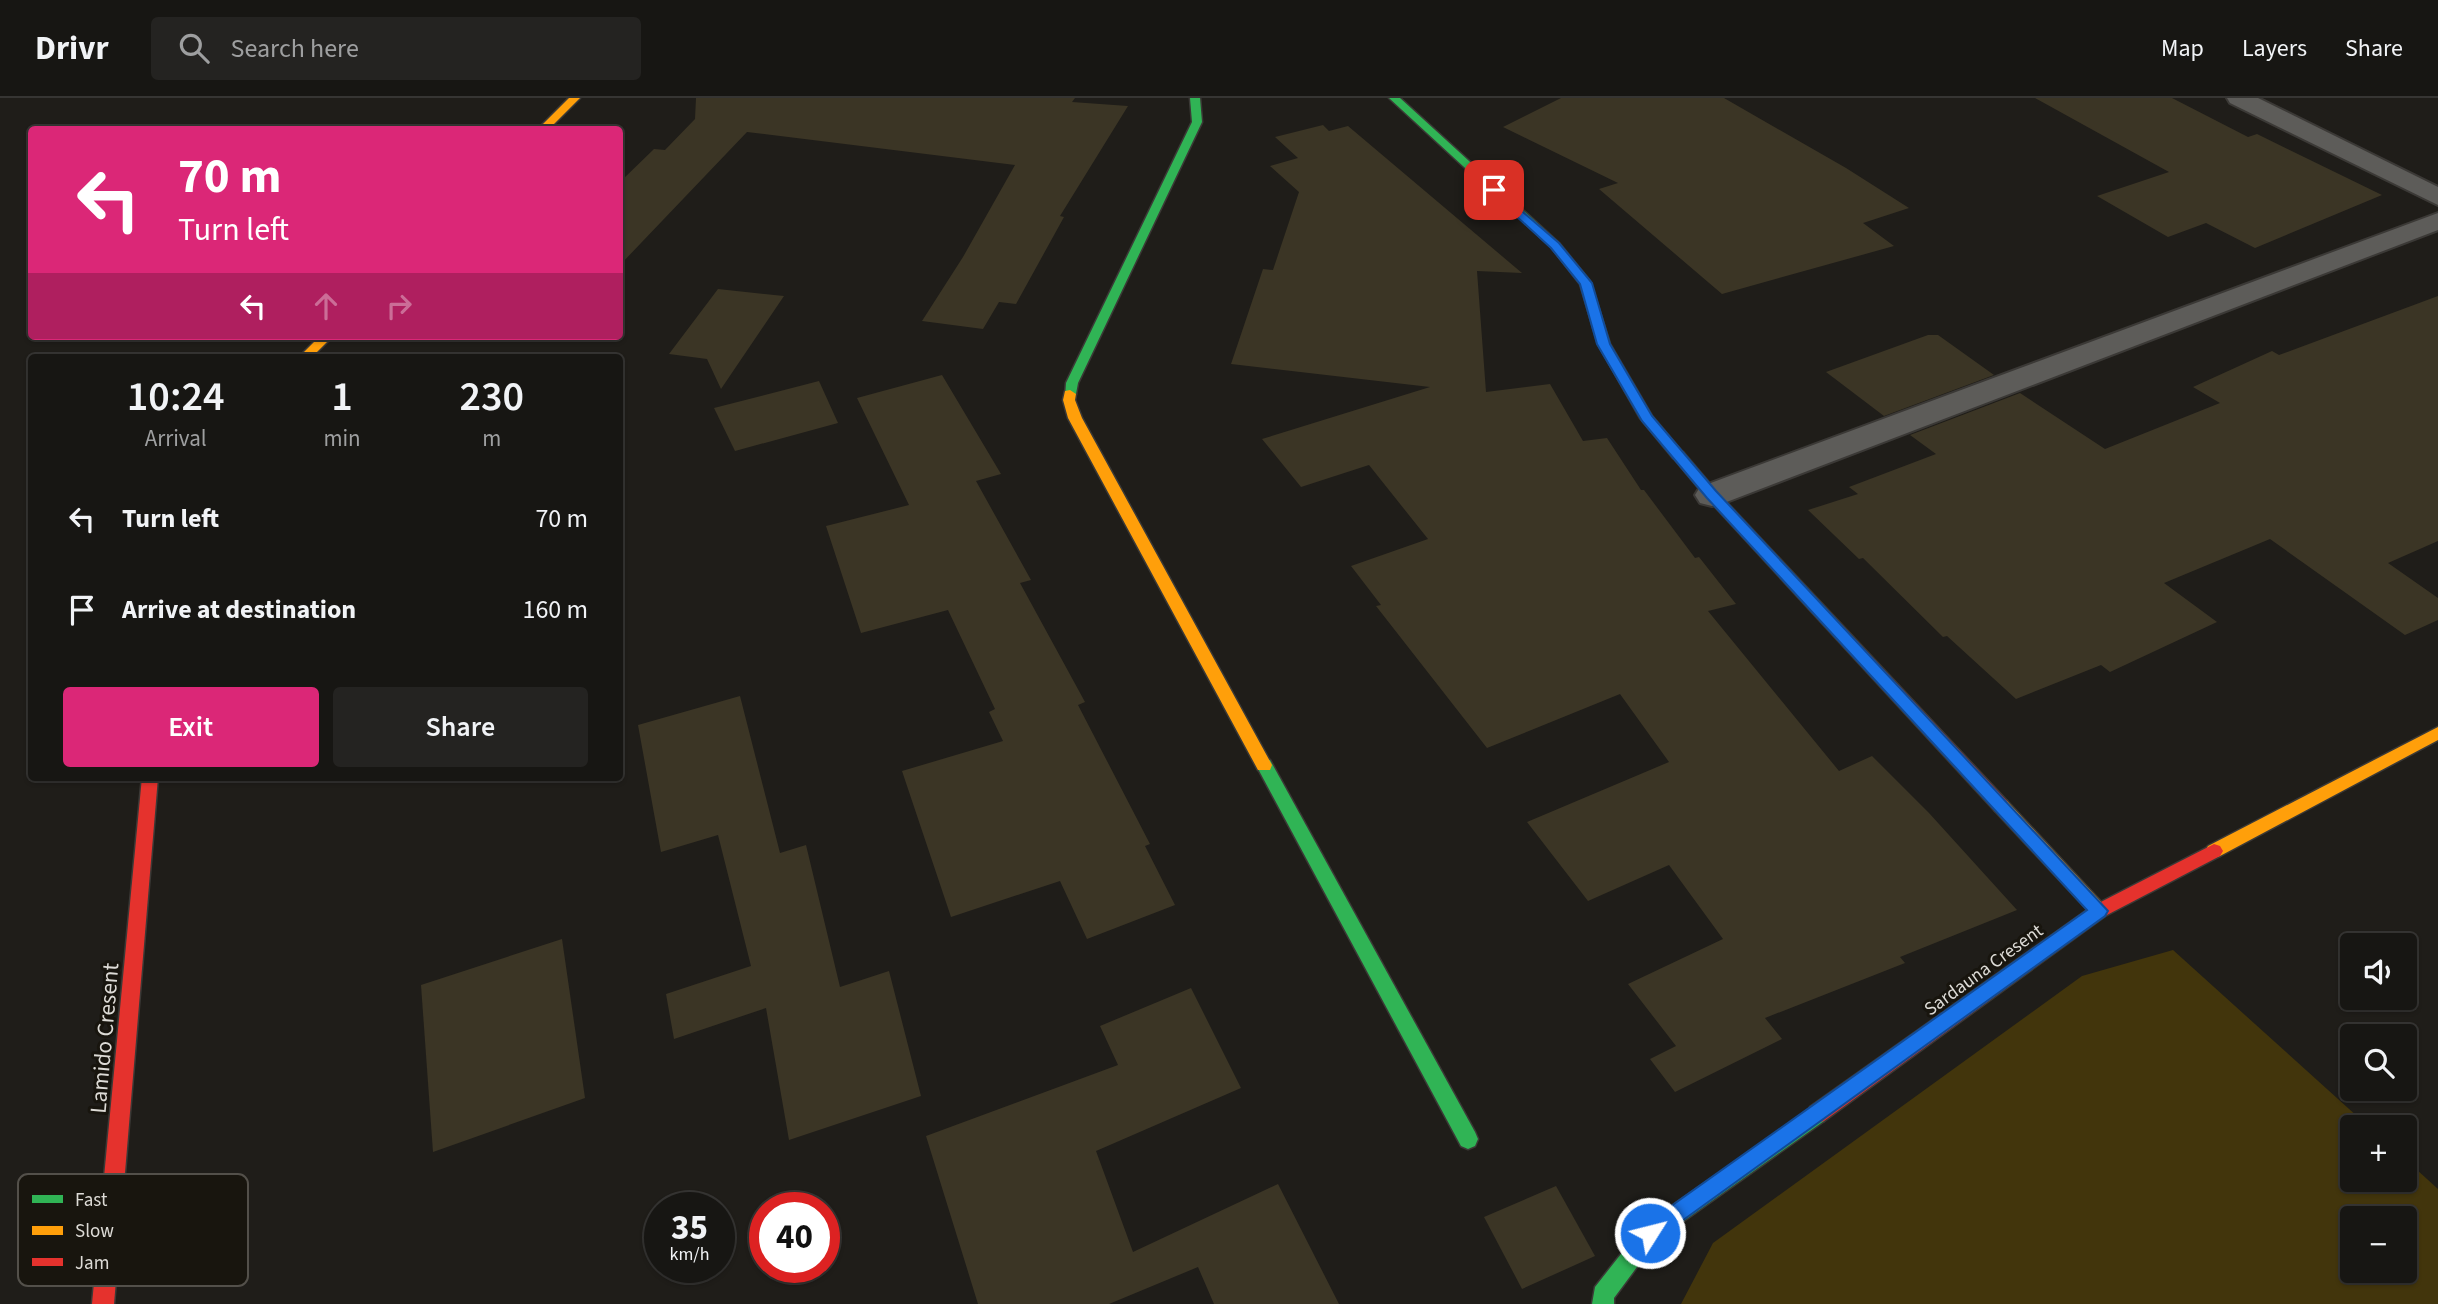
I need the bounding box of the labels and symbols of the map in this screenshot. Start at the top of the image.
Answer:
pin [1464,160,1524,220]
street label: Sardauna Cresent [1919,917,2049,1023]
street label: Lamido Cresent [81,961,128,1115]
legend [18,1174,248,1286]
text: Fast [75,1187,108,1214]
speed limit sign: 40 [749,1192,840,1283]
position arrow [1613,1196,1687,1270]
text: Slow [75,1218,114,1245]
text: Jam [75,1250,109,1277]

